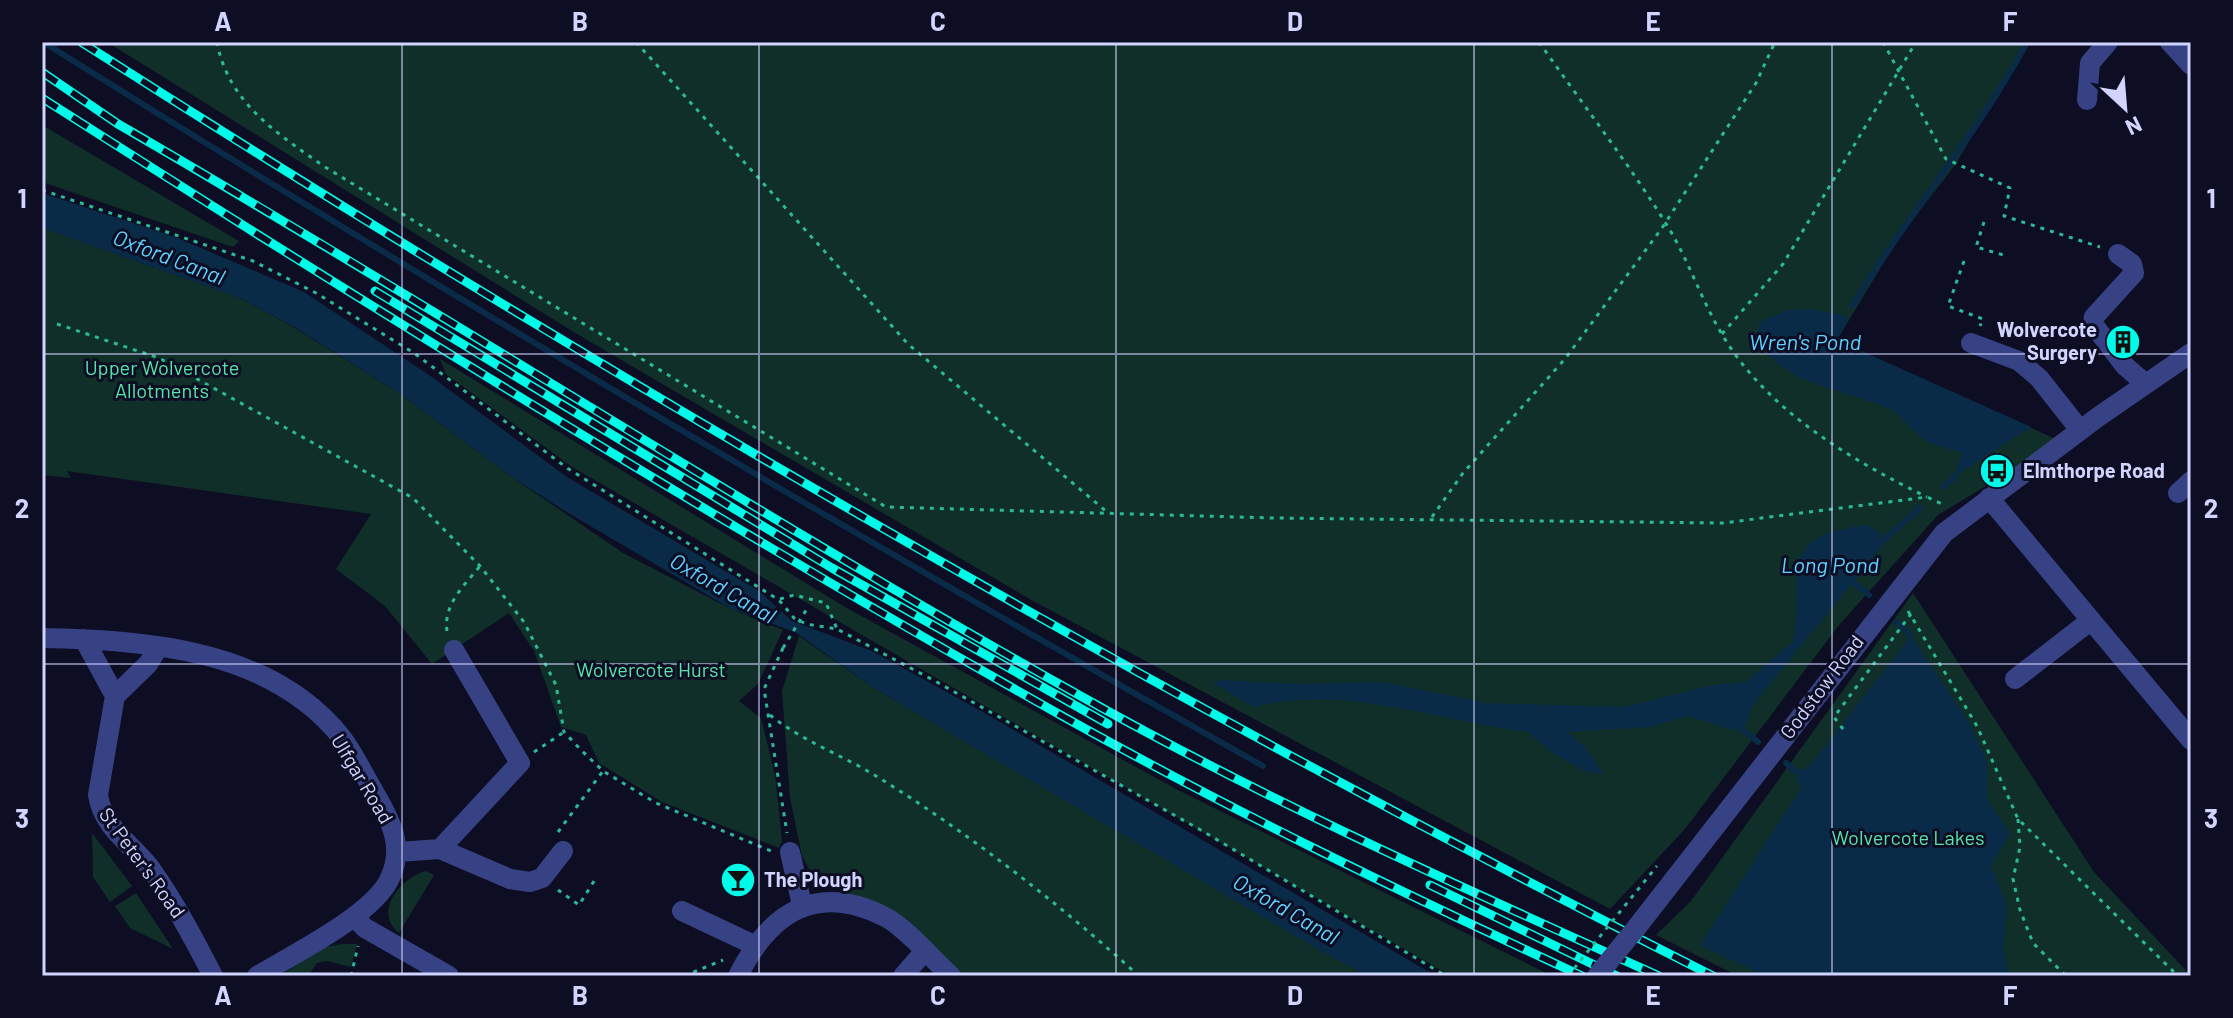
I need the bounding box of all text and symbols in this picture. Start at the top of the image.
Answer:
text: A [214,5,232,36]
text: B [572,5,588,36]
text: C [930,5,946,36]
text: D [1287,5,1303,36]
text: E [1645,5,1661,36]
text: F [2003,5,2018,36]
north arrow [2085,68,2165,148]
text: N [2122,112,2146,142]
text: 1 [17,182,27,213]
text: 1 [2206,182,2216,213]
water label: Oxford Canal [110,223,229,289]
place label: Wolvercote Surgery [1997,317,2097,364]
building icon: Wolvercote Surgery [2104,323,2142,361]
water label: Wren's Pond [1749,328,1861,354]
park label: Upper Wolvercote Allotments [85,355,239,402]
bus stop icon: Elmthorpe Road [1978,452,2016,490]
place label: Elmthorpe Road [2023,458,2165,482]
text: 2 [15,492,29,523]
text: 2 [2204,492,2218,523]
water label: Oxford Canal [666,546,781,628]
water label: Long Pond [1781,551,1879,577]
street label: Godstow Road [1774,630,1868,743]
park label: Wolvercote Hurst [576,657,726,681]
street label: Ulfgar Road [327,729,399,828]
text: 3 [15,802,29,833]
text: 3 [2204,802,2218,833]
street label: St Peter's Road [95,803,191,922]
park label: Wolvercote Lakes [1831,825,1985,849]
bar icon: The Plough [719,861,757,899]
place label: The Plough [764,867,862,891]
water label: Oxford Canal [1229,867,1344,949]
text: A [214,979,232,1010]
text: B [572,979,588,1010]
text: C [930,979,946,1010]
text: D [1287,979,1303,1010]
text: E [1645,979,1661,1010]
text: F [2003,979,2018,1010]

